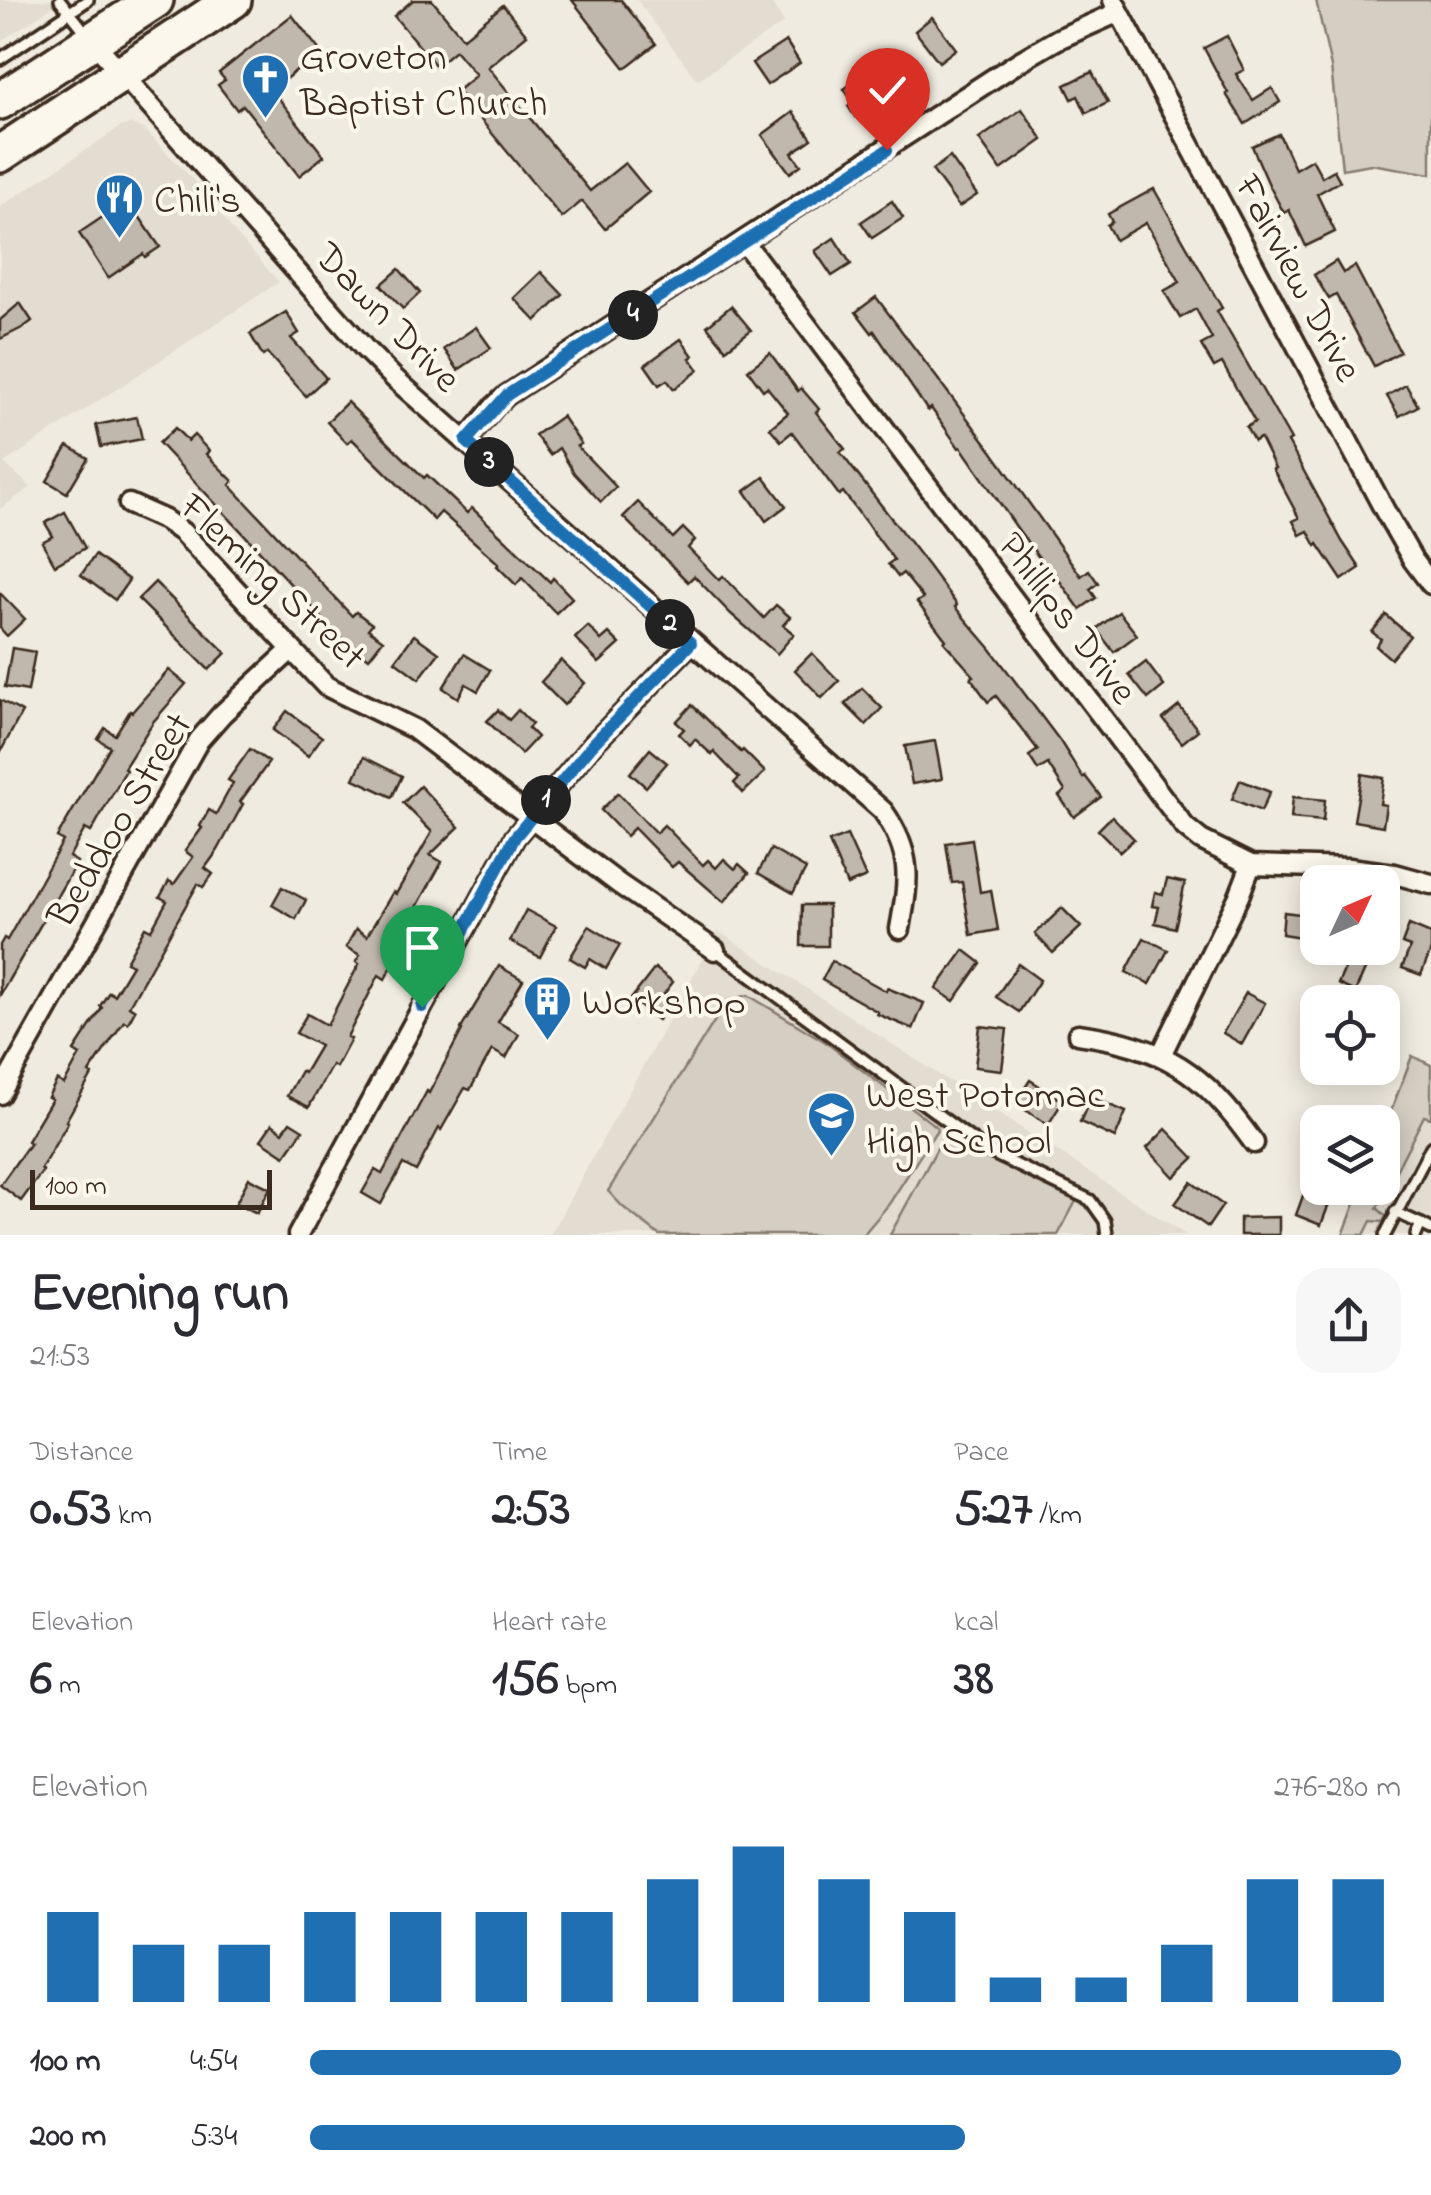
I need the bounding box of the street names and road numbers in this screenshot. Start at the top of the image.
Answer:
street label: Fairview Drive [1216,164,1375,393]
street label: Dawn Drive [298,229,473,408]
street label: Fleming Street [163,480,378,686]
street label: Phillips Drive [981,521,1150,719]
street label: Beddoo Street [34,702,210,941]

